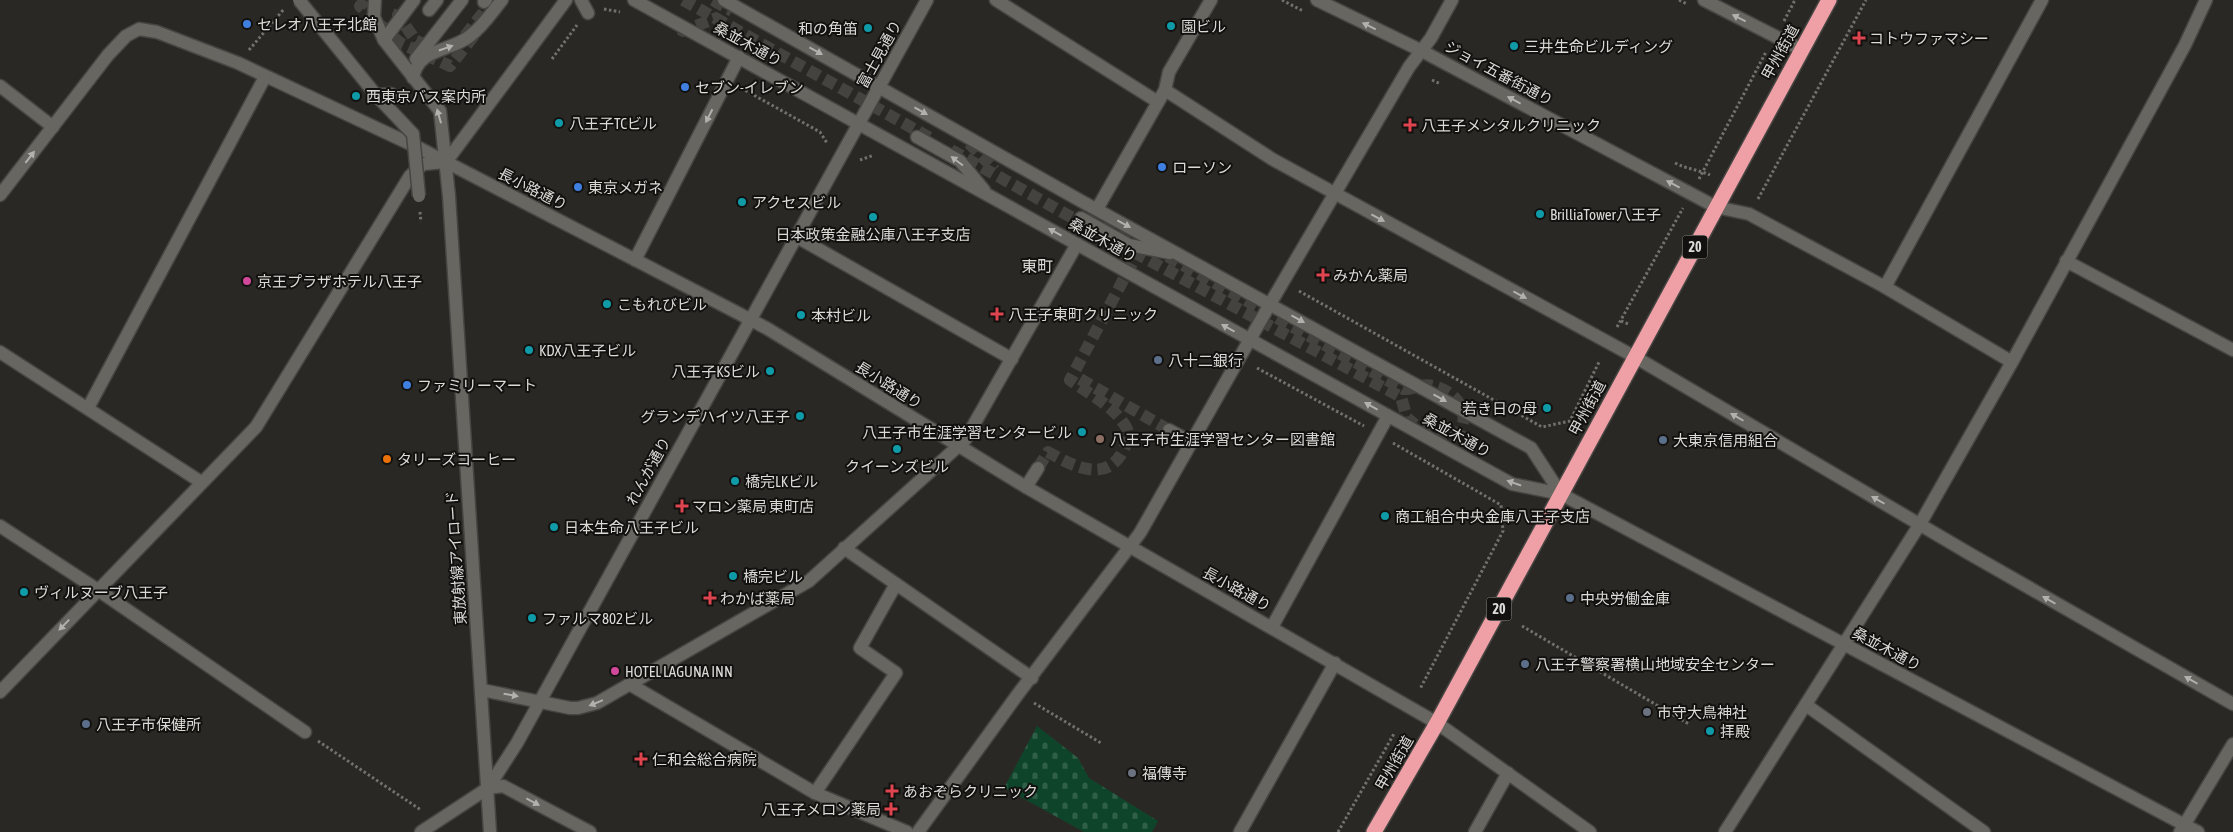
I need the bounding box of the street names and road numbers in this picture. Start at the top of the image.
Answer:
street label: 富士見通り [853,17,905,91]
street label: 桑並木通り [711,18,785,70]
street label: 甲州街道 [1758,22,1802,82]
street label: ジョイ五番街通り [1442,37,1556,109]
street label: 長小路通り [496,164,570,214]
street label: 桑並木通り [1066,214,1140,266]
road number: 20 [1682,236,1708,258]
street label: 長小路通り [853,358,925,412]
street label: 甲州街道 [1565,378,1609,438]
street label: 桑並木通り [1420,409,1494,461]
street label: れんが通り [622,434,674,508]
street label: 東放射線アイロード [443,490,469,626]
street label: 長小路通り [1200,563,1274,615]
road number: 20 [1486,598,1512,620]
street label: 桑並木通り [1850,624,1924,674]
street label: 甲州街道 [1372,733,1416,793]

